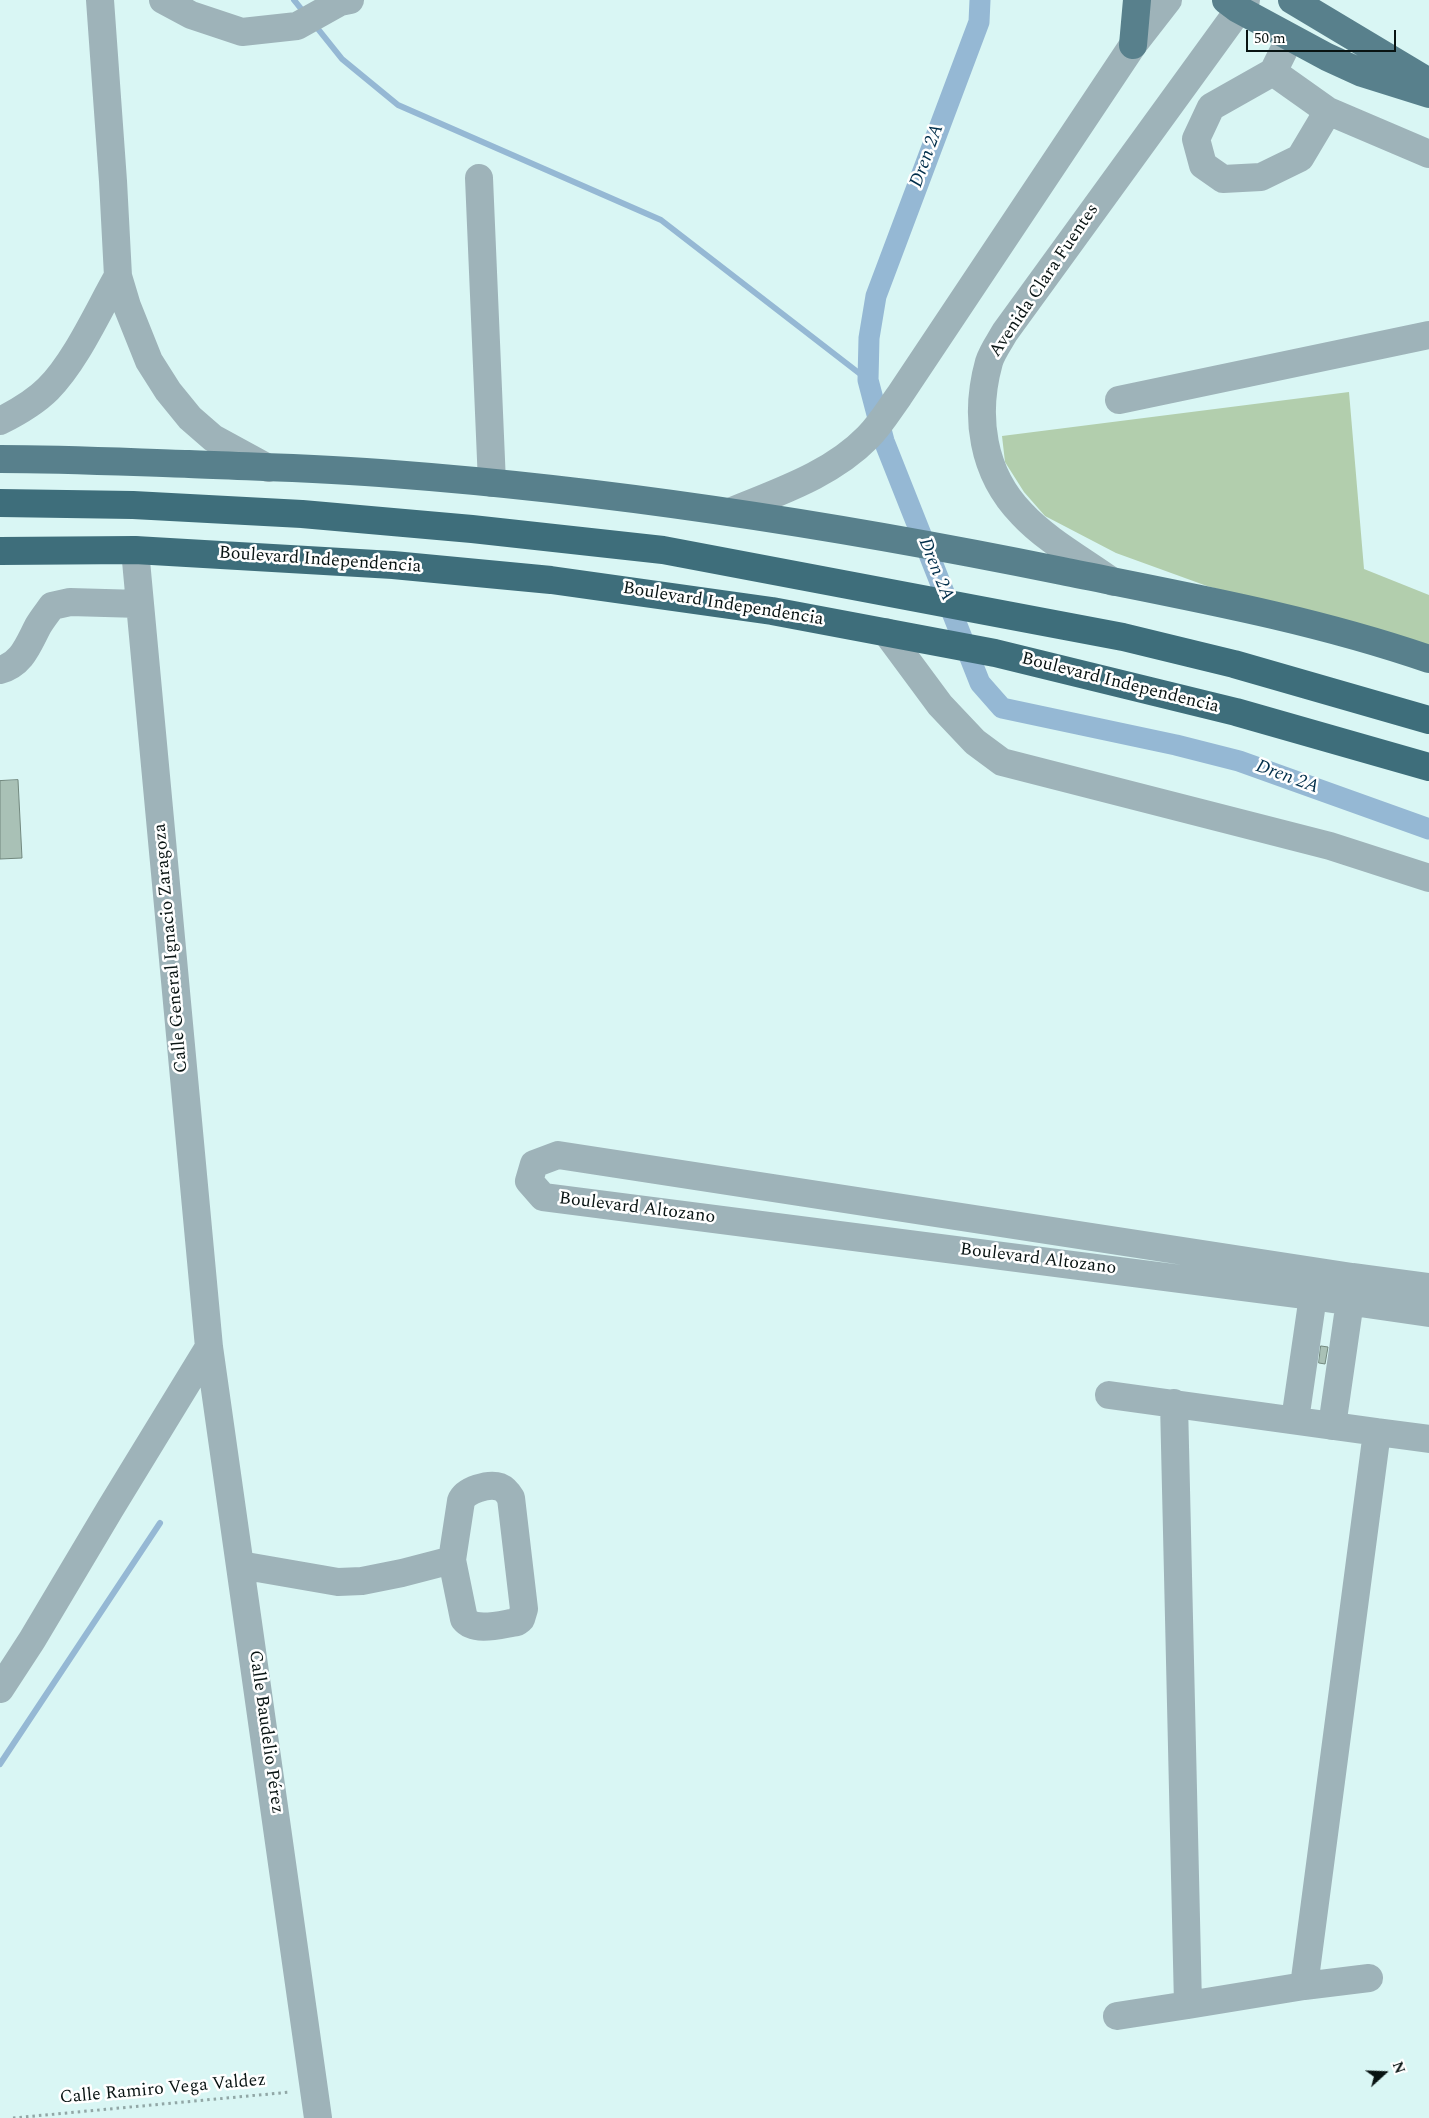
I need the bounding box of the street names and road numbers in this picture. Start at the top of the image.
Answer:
street label: Avenida Clara Fuentes [986,200,1104,362]
street label: Boulevard Independencia [218,543,422,579]
street label: Boulevard Independencia [621,578,825,632]
street label: Boulevard Independencia [1019,649,1221,719]
street label: Calle General Ignacio Zaragoza [150,822,194,1074]
street label: Boulevard Altozano [558,1189,716,1229]
street label: Boulevard Altozano [959,1240,1117,1280]
street label: Calle Baudelio Pérez [243,1649,287,1815]
street label: Calle Ramiro Vega Valdez [59,2070,267,2110]

